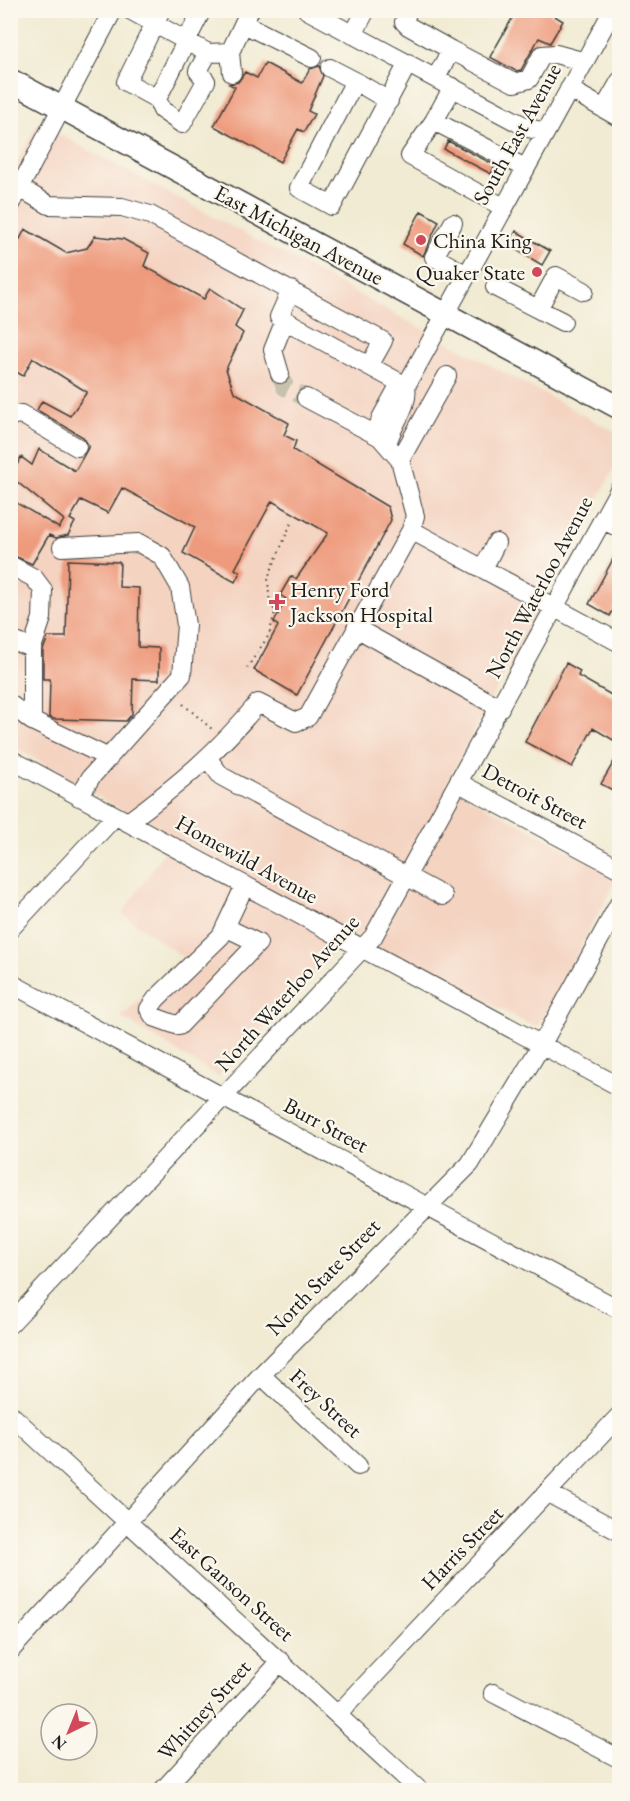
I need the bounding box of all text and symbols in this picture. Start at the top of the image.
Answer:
street label: South East Avenue [466,58,568,210]
street label: East Michigan Avenue [209,178,389,292]
place label: China King [433,226,532,255]
marker: China King [414,233,428,247]
place label: Quaker State [416,258,525,287]
marker: Quaker State [530,265,544,279]
street label: North Waterloo Avenue [479,490,600,683]
place label: Henry Ford Jackson Hospital [288,575,433,629]
marker: Henry Ford Jackson Hospital [268,593,286,611]
street label: Detroit Street [477,756,593,836]
street label: Homewild Avenue [171,808,324,910]
street label: North Waterloo Avenue [208,908,366,1078]
street label: Burr Street [279,1091,373,1159]
street label: North State Street [260,1212,386,1342]
street label: Frey Street [283,1362,369,1444]
street label: Harris Street [415,1500,509,1596]
street label: East Ganson Street [164,1520,300,1648]
street label: Whitney Street [151,1653,257,1767]
north arrow [39,1702,99,1762]
text: N [47,1730,71,1755]

